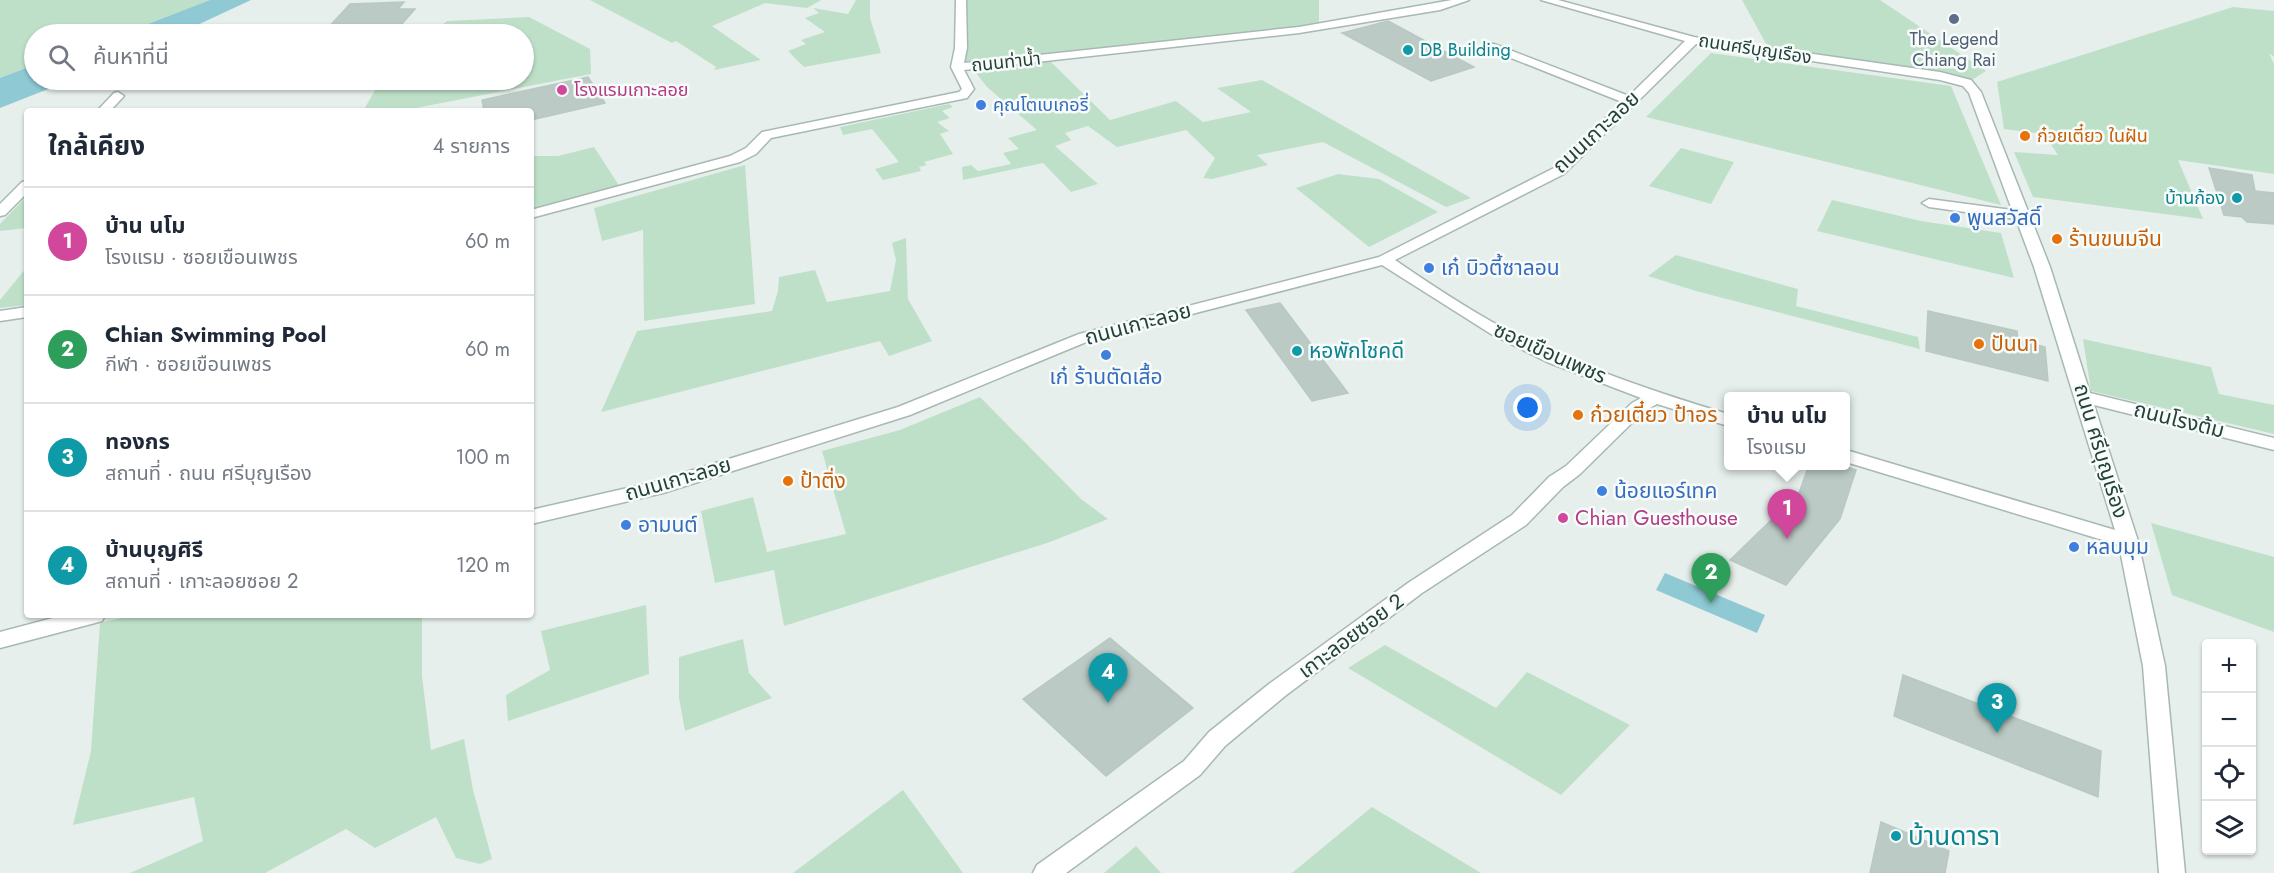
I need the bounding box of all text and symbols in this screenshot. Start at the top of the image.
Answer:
marker: The Legend Chiang Rai [1947,12,1961,26]
search box [24,24,534,90]
place label: The Legend Chiang Rai [1909,26,1999,73]
street label: ถนนศรีบุญเรือง [1697,27,1813,71]
place label: DB Building [1420,37,1511,63]
text: ค้นหาที่นี่ [93,40,169,72]
icon: search [45,41,78,74]
marker: DB Building [1401,43,1415,57]
street label: ถนนท่าน้ำ [970,45,1042,79]
place label: โรงแรมเกาะลอย [574,77,689,103]
marker: โรงแรมเกาะลอย [555,83,569,97]
street label: ถนนเกาะลอย [1546,84,1646,180]
place label: คุณโตเบเกอรี่ [993,92,1089,118]
marker: คุณโตเบเกอรี่ [974,98,988,112]
place label: ก๋วยเตี๋ยว ในฝัน [2037,123,2148,149]
text: ใกล้เคียง [48,127,145,165]
marker: ก๋วยเตี๋ยว ในฝัน [2018,129,2032,143]
text: 4 รายการ [433,132,510,161]
place label: บ้านก้อง [2165,185,2225,211]
marker: บ้านก้อง [2230,191,2244,205]
place label: พูนสวัสดิ์ [1967,203,2042,233]
text: บ้าน นโม [105,209,185,241]
marker: พูนสวัสดิ์ [1948,211,1962,225]
place label: ร้านขนมจีน [2069,224,2162,254]
text: 1 [62,227,73,256]
text: 60 m [465,227,510,256]
marker: ร้านขนมจีน [2050,232,2064,246]
text: โรงแรม · ซอยเขือนเพชร [105,243,298,272]
place label: เก๋ บิวตี้ซาลอน [1441,253,1560,283]
marker: เก๋ บิวตี้ซาลอน [1422,261,1436,275]
street label: ถนนเกาะลอย [1081,295,1195,353]
street label: ซอยเขือนเพชร [1489,315,1611,391]
text: Chian Swimming Pool [105,318,326,350]
place label: ปันนา [1991,329,2038,359]
text: 2 [61,335,74,364]
text: 60 m [465,335,510,364]
place label: หอพักโชคดี [1309,336,1404,366]
marker: ปันนา [1972,337,1986,351]
marker: หอพักโชคดี [1290,344,1304,358]
marker: เก๋ ร้านตัดเสื้อ [1099,348,1113,362]
text: กีฬา · ซอยเขือนเพชร [105,350,271,379]
place label: เก๋ ร้านตัดเสื้อ [1049,362,1163,392]
street label: ถนน ศรีบุญเรือง [2066,380,2136,522]
popup [1724,392,1850,470]
your location [1513,393,1542,422]
street label: ถนนโรงต้ม [2131,394,2227,446]
text: บ้าน นโม [1747,399,1827,431]
place label: ก๋วยเตี๋ยว ป้าอร [1590,400,1717,430]
marker: ก๋วยเตี๋ยว ป้าอร [1571,408,1585,422]
text: ทองกร [105,425,170,457]
text: โรงแรม [1747,433,1806,462]
text: 3 [61,443,74,472]
text: 100 m [455,443,510,472]
street label: ถนนเกาะลอย [621,450,735,508]
text: สถานที่ · ถนน ศรีบุญเรือง [105,459,312,488]
place label: ป้าติ่ง [800,466,846,496]
marker: ป้าติ่ง [781,474,795,488]
place label: น้อยแอร์เทค [1614,476,1717,506]
marker: น้อยแอร์เทค [1595,484,1609,498]
pin: 1 [1768,490,1806,539]
place label: Chian Guesthouse [1575,503,1738,533]
place label: อามนต์ [638,510,698,540]
marker: Chian Guesthouse [1556,511,1570,525]
marker: อามนต์ [619,518,633,532]
place label: หลบมุม [2086,532,2149,562]
text: บ้านบุญศิรี [105,533,203,565]
marker: หลบมุม [2067,540,2081,554]
text: 4 [61,551,74,580]
text: 120 m [456,551,510,580]
pin: 2 [1692,554,1730,603]
text: สถานที่ · เกาะลอยซอย 2 [105,567,298,596]
street label: เกาะลอยซอย 2 [1292,586,1410,686]
map controls [2202,639,2256,855]
button: + [2202,639,2256,693]
pin: 4 [1088,654,1128,703]
pin: 3 [1978,684,2016,733]
button: − [2202,693,2256,747]
button: locate [2202,747,2256,801]
button: layers [2202,801,2256,855]
place label: บ้านดารา [1908,817,2000,855]
marker: บ้านดารา [1889,829,1903,843]

